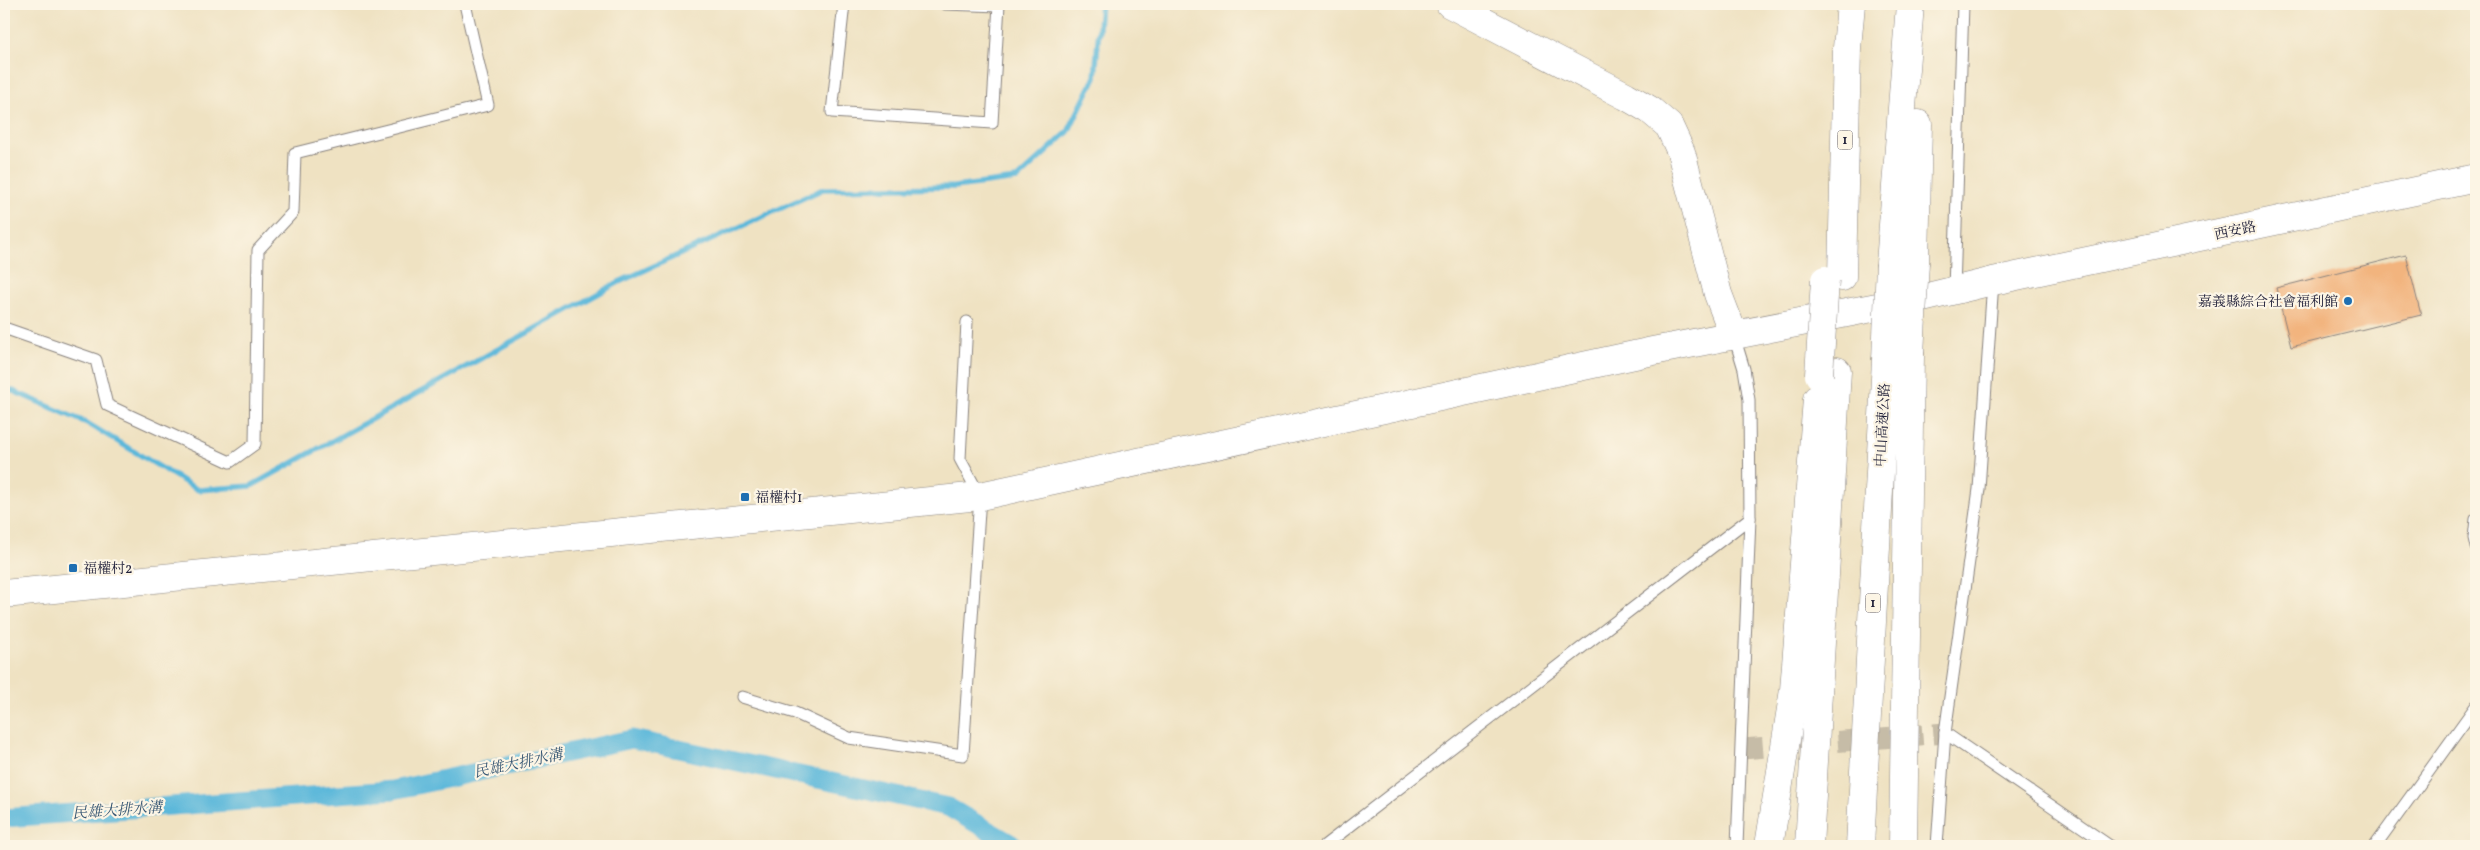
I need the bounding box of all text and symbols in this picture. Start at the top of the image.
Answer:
road number: 1 [1838,130,1852,150]
street label: 西安路 [2213,218,2258,245]
place label: 嘉義縣綜合社會福利館 [2198,293,2338,312]
marker: 嘉義縣綜合社會福利館 [2342,295,2354,307]
street label: 中山高速公路 [1872,383,1895,468]
place label: 福權村1 [755,489,802,508]
marker: 福權村1 [739,491,751,503]
place label: 福權村2 [83,560,133,579]
marker: 福權村2 [67,562,79,574]
road number: 1 [1866,594,1880,612]
water label: 民雄大排水溝 [472,744,566,784]
water label: 民雄大排水溝 [71,798,165,825]

